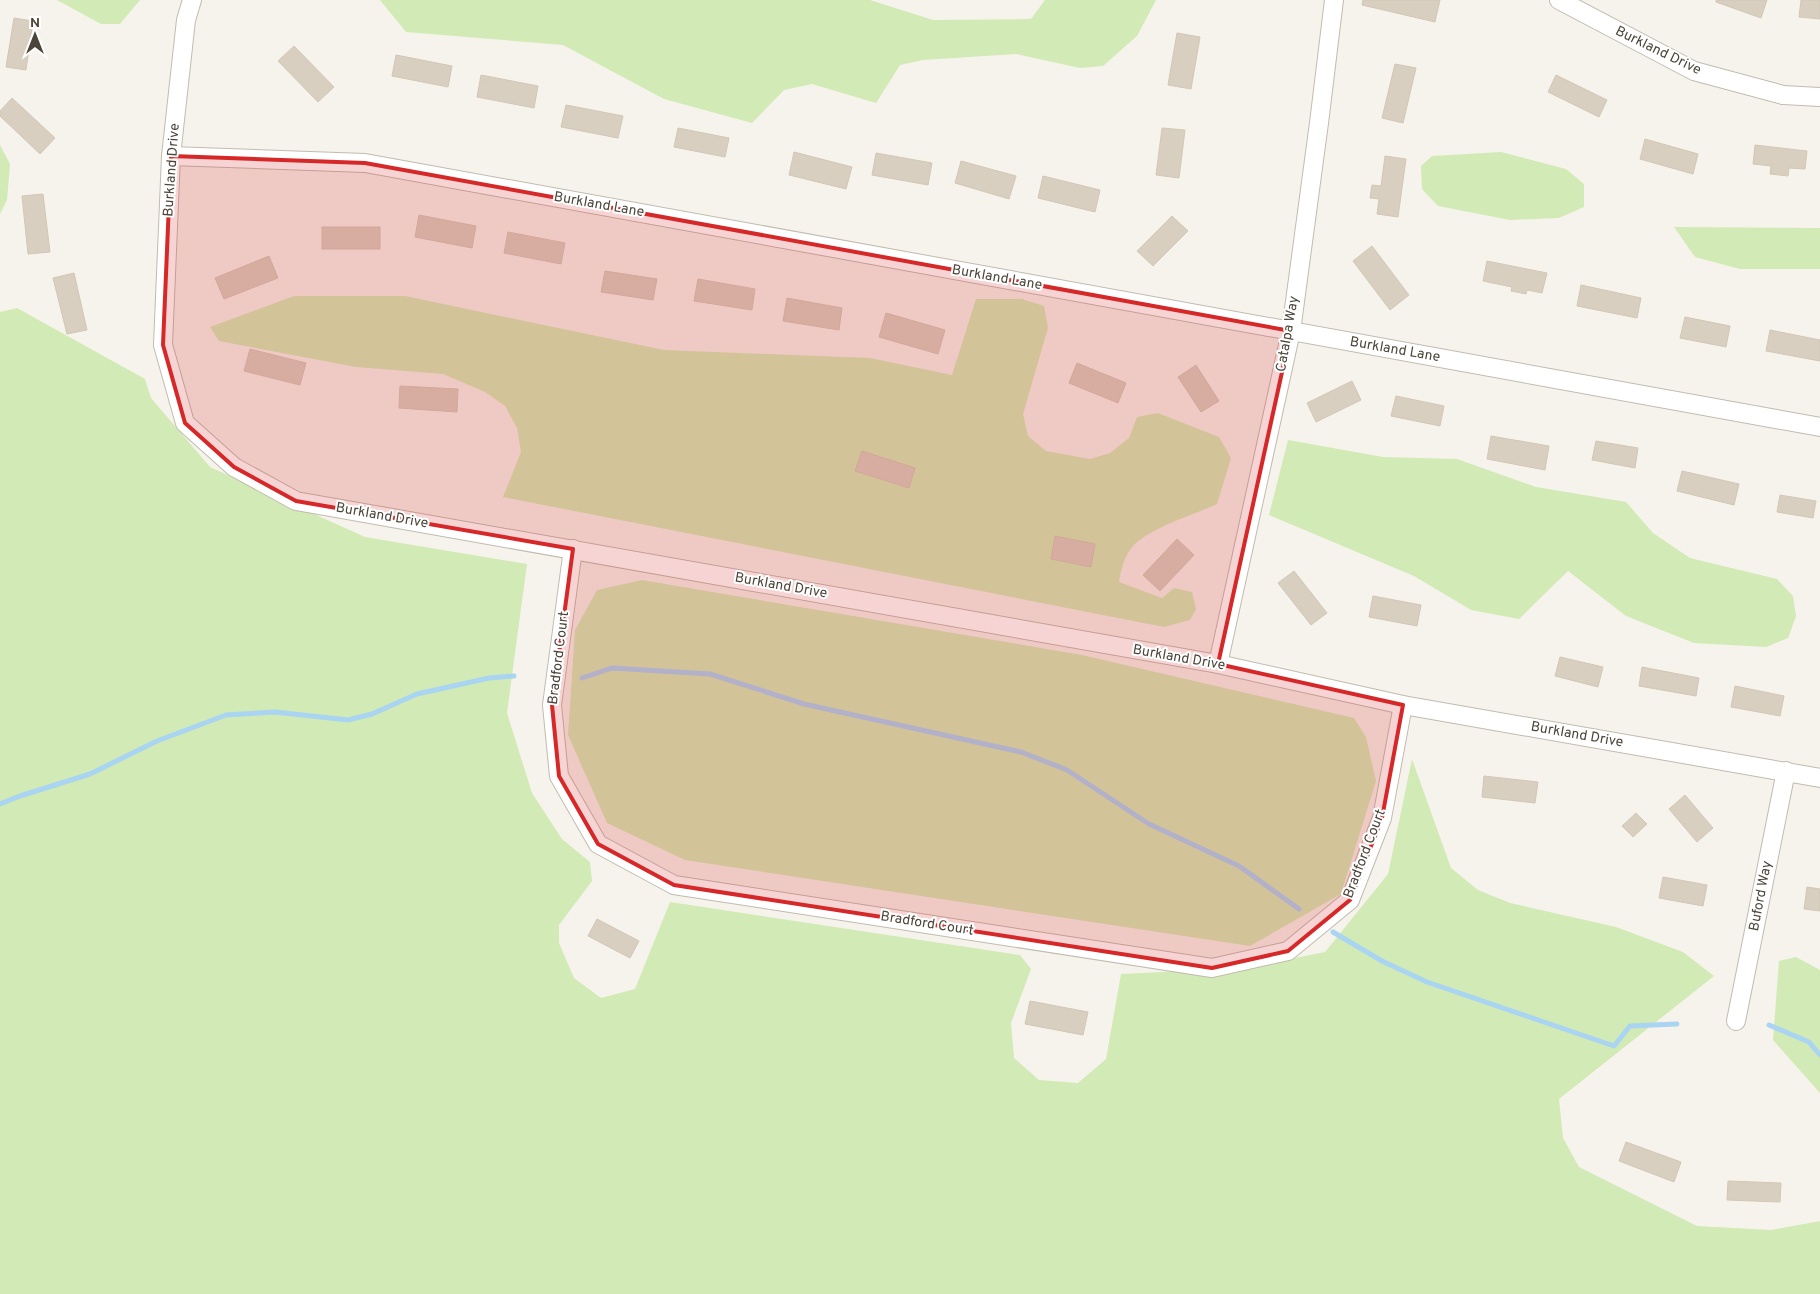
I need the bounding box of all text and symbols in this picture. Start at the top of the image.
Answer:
north arrow [10,10,60,60]
text: N [30,15,40,32]
street label: Burkland Drive [1612,23,1704,79]
street label: Burkland Drive [160,123,184,217]
street label: Burkland Lane [552,189,646,221]
street label: Burkland Lane [950,262,1044,294]
street label: Catalpa Way [1273,295,1303,373]
street label: Burkland Lane [1348,334,1442,366]
street label: Burkland Drive [334,500,430,532]
street label: Burkland Drive [733,570,829,602]
street label: Bradford Court [545,610,573,706]
street label: Burkland Drive [1131,642,1227,674]
street label: Burkland Drive [1529,719,1625,751]
street label: Bradford Court [1340,807,1390,901]
street label: Buford Way [1746,859,1776,933]
street label: Bradford Court [879,908,975,940]

